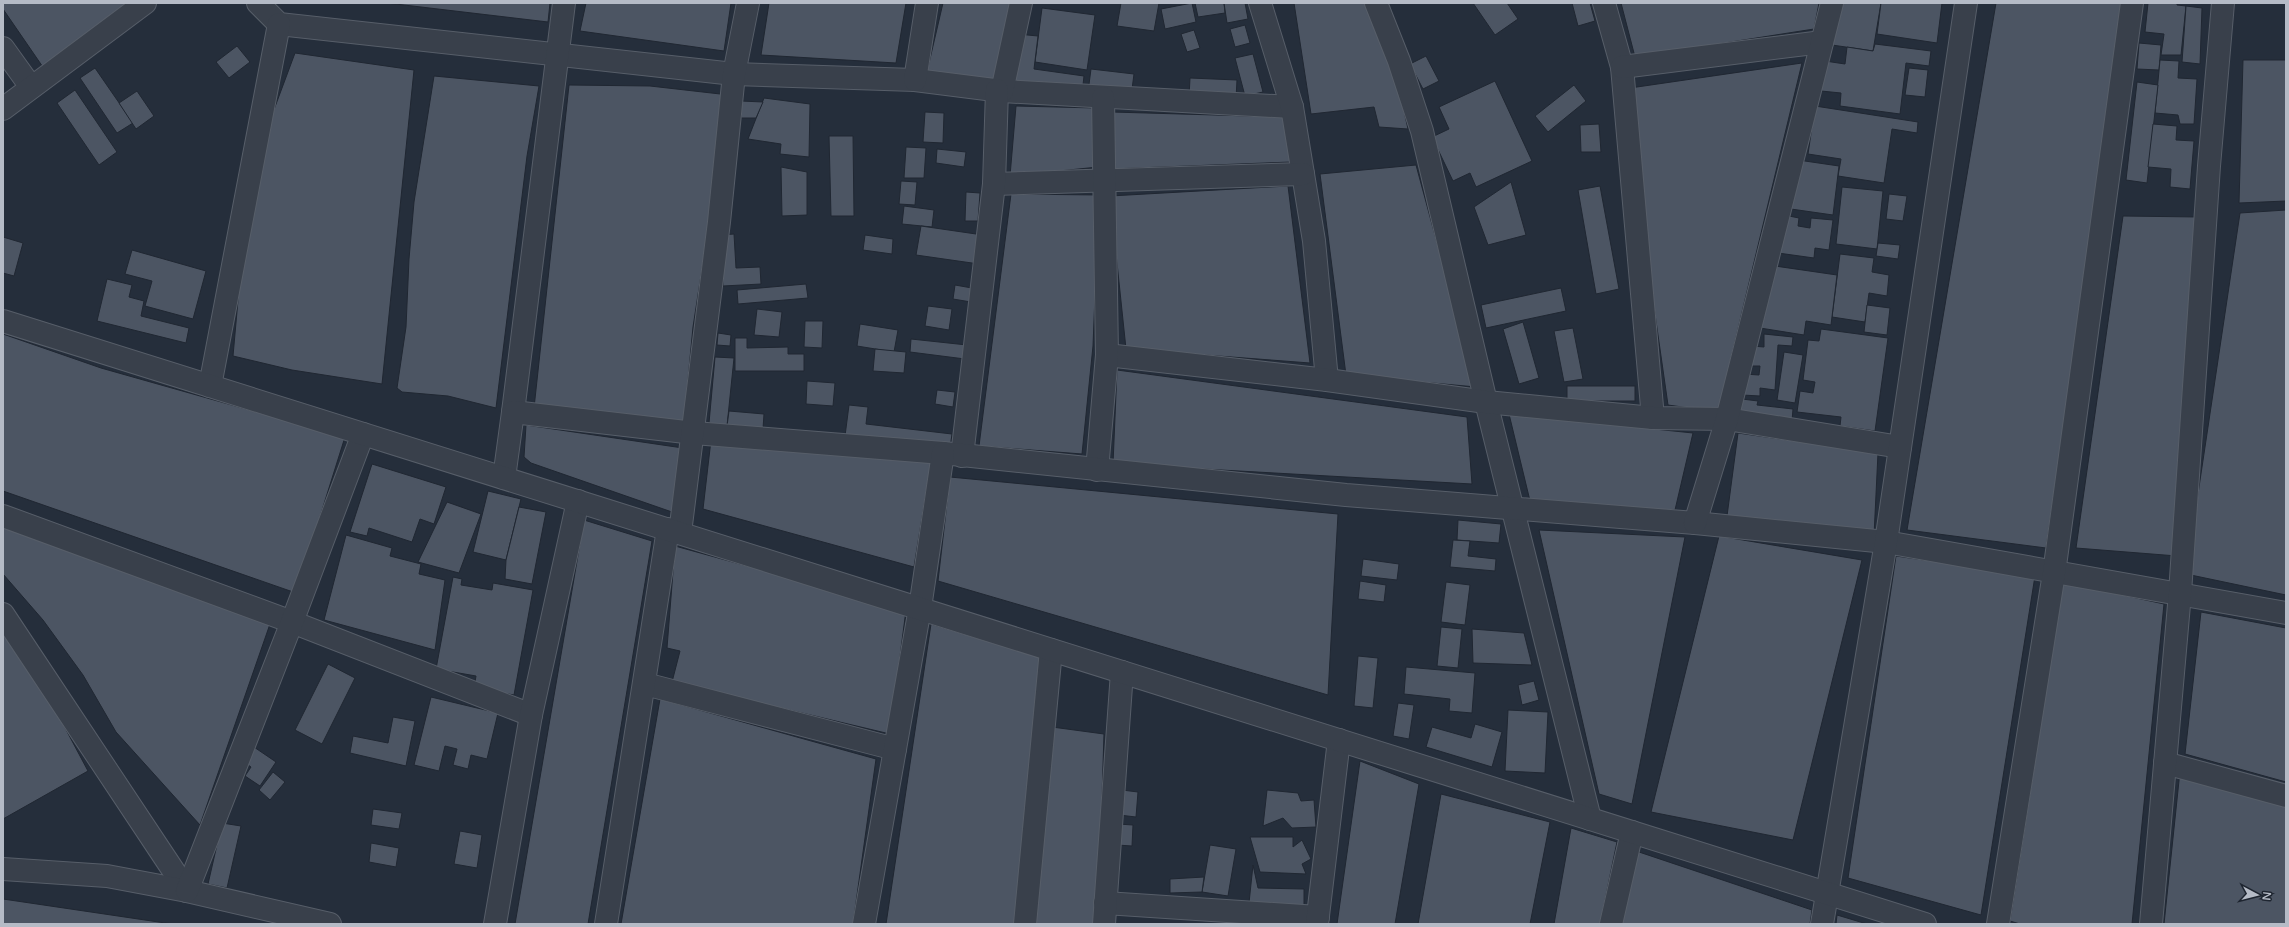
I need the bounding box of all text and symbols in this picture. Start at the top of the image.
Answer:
north arrow [2237,875,2277,915]
text: N [2259,891,2273,901]

